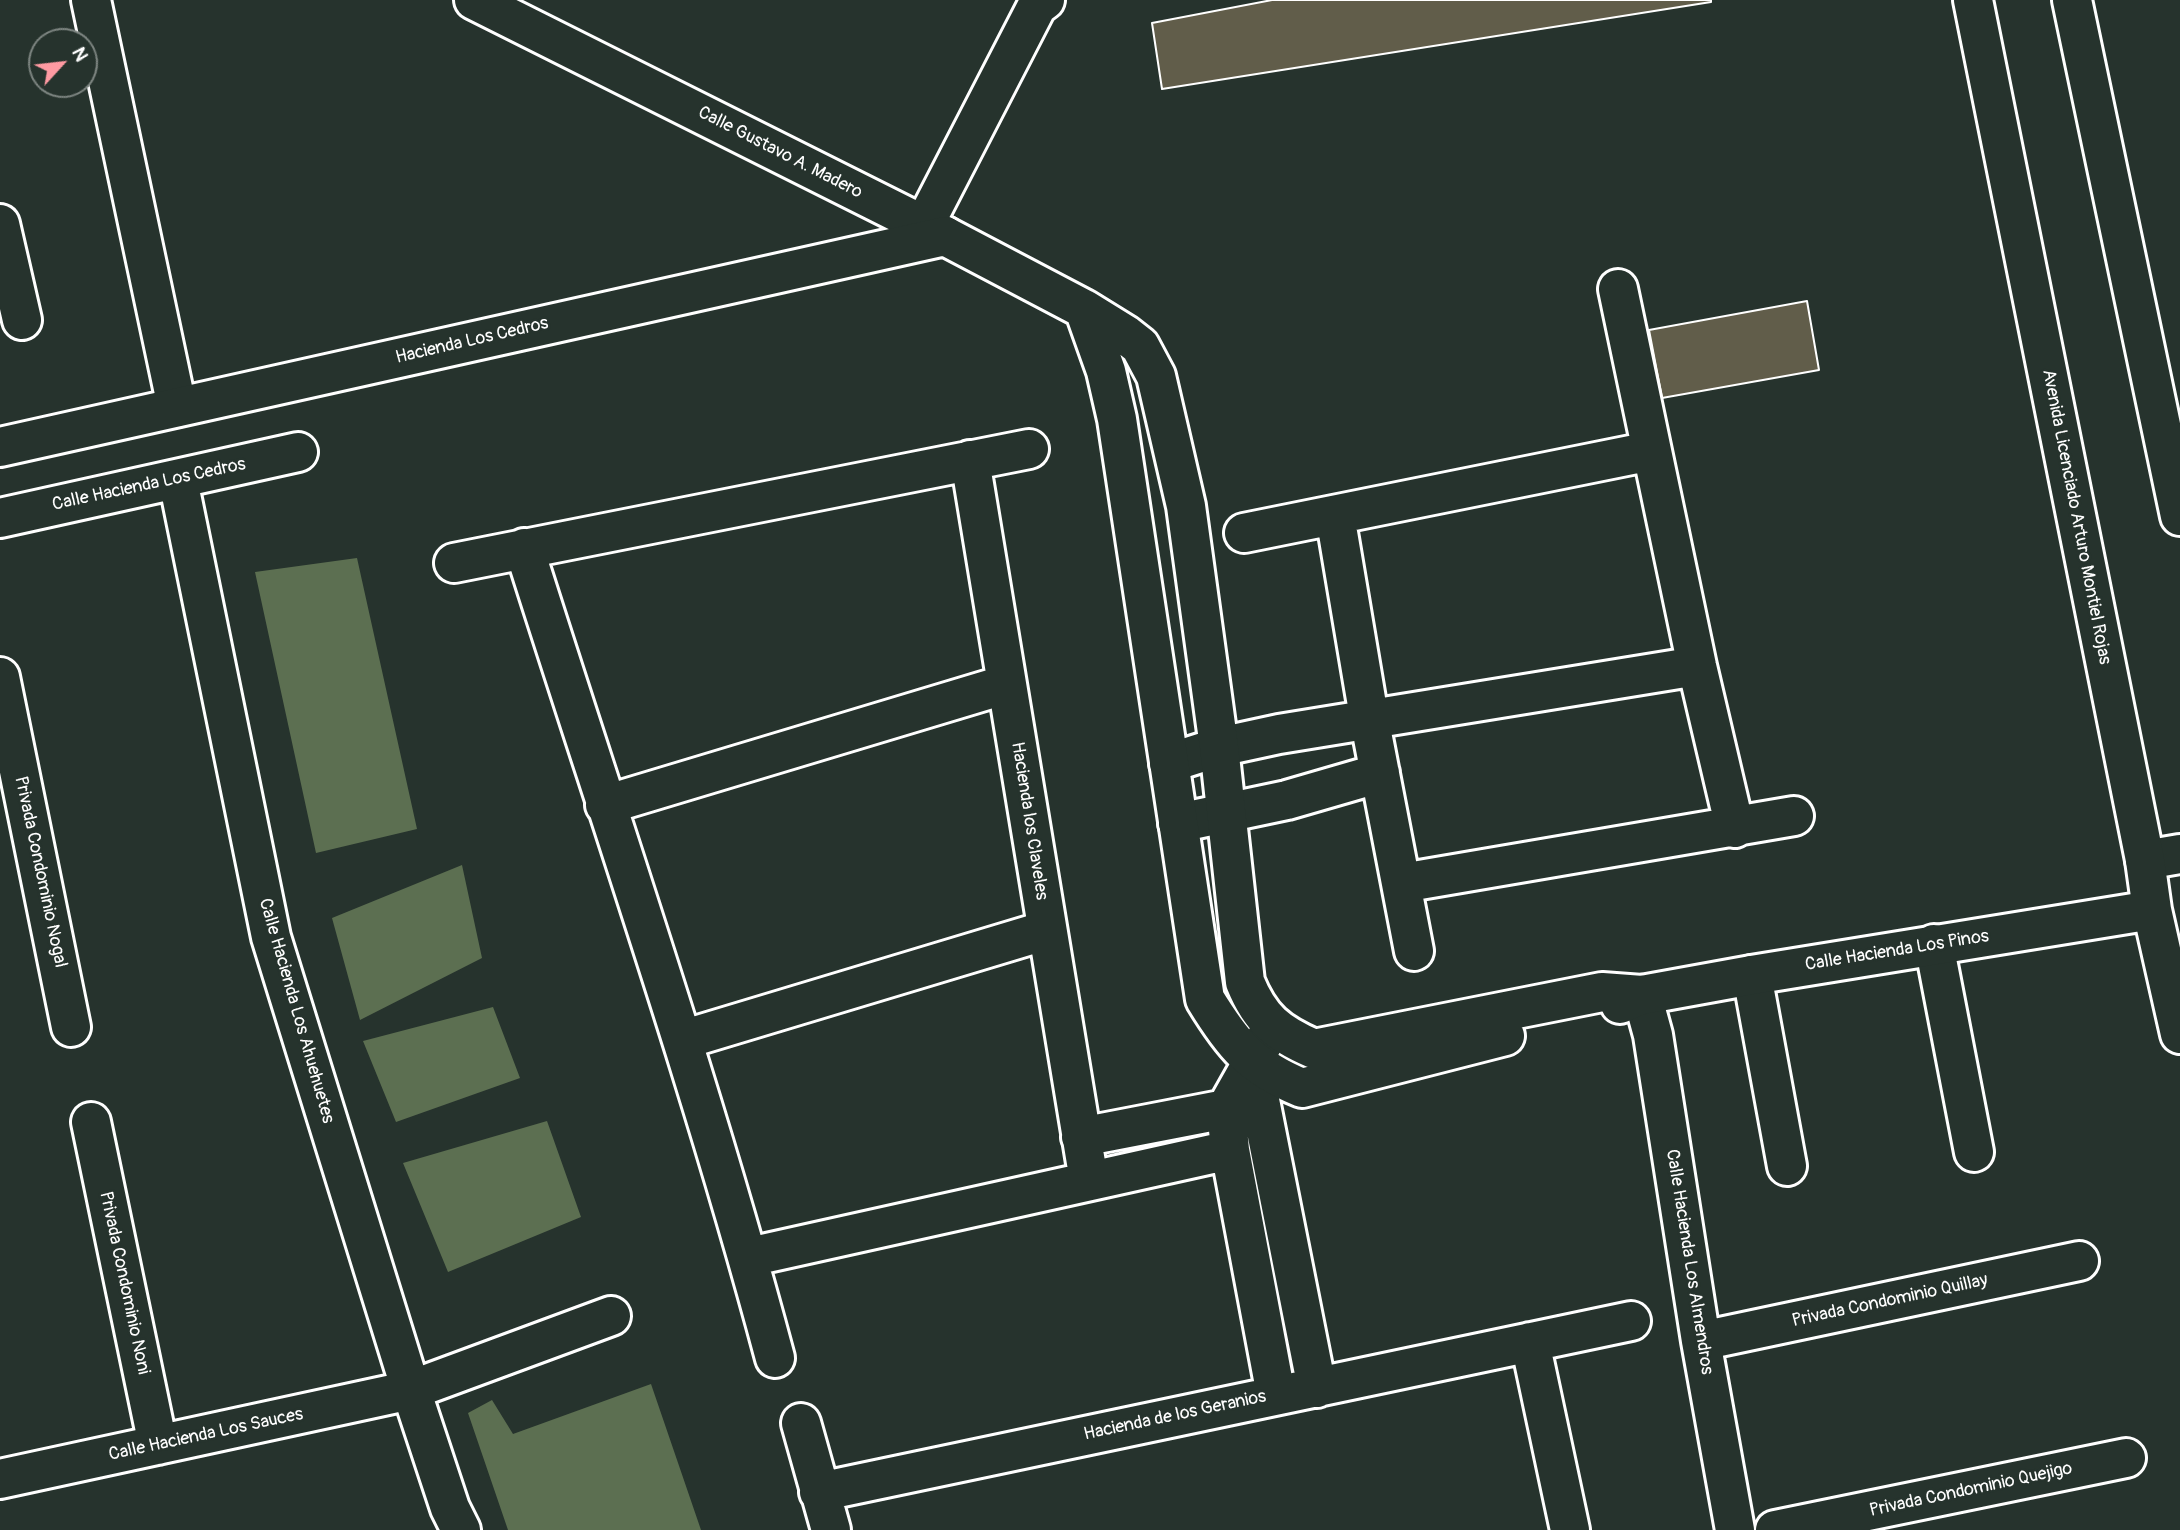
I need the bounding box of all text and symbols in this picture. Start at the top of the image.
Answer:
north arrow [28,28,98,98]
text: N [66,43,94,66]
street label: Calle Gustavo A. Madero [694,102,866,204]
street label: Hacienda Los Cedros [393,313,551,369]
street label: Avenida Licenciado Arturo Montiel Rojas [2037,368,2115,666]
street label: Calle Hacienda Los Cedros [50,454,248,516]
street label: Hacienda los Claveles [1006,740,1052,902]
street label: Privada Condominio Nogal [9,774,71,970]
street label: Calle Hacienda Los Ahuehuetes [253,896,339,1126]
street label: Calle Hacienda Los Pinos [1804,926,1990,976]
street label: Calle Hacienda Los Almendros [1661,1148,1717,1376]
street label: Privada Condominio Noni [94,1189,154,1377]
street label: Privada Condominio Quillay [1790,1270,1990,1332]
street label: Hacienda de los Geranios [1082,1386,1268,1446]
street label: Calle Hacienda Los Sauces [107,1404,305,1466]
street label: Privada Condominio Quejigo [1868,1458,2074,1522]

